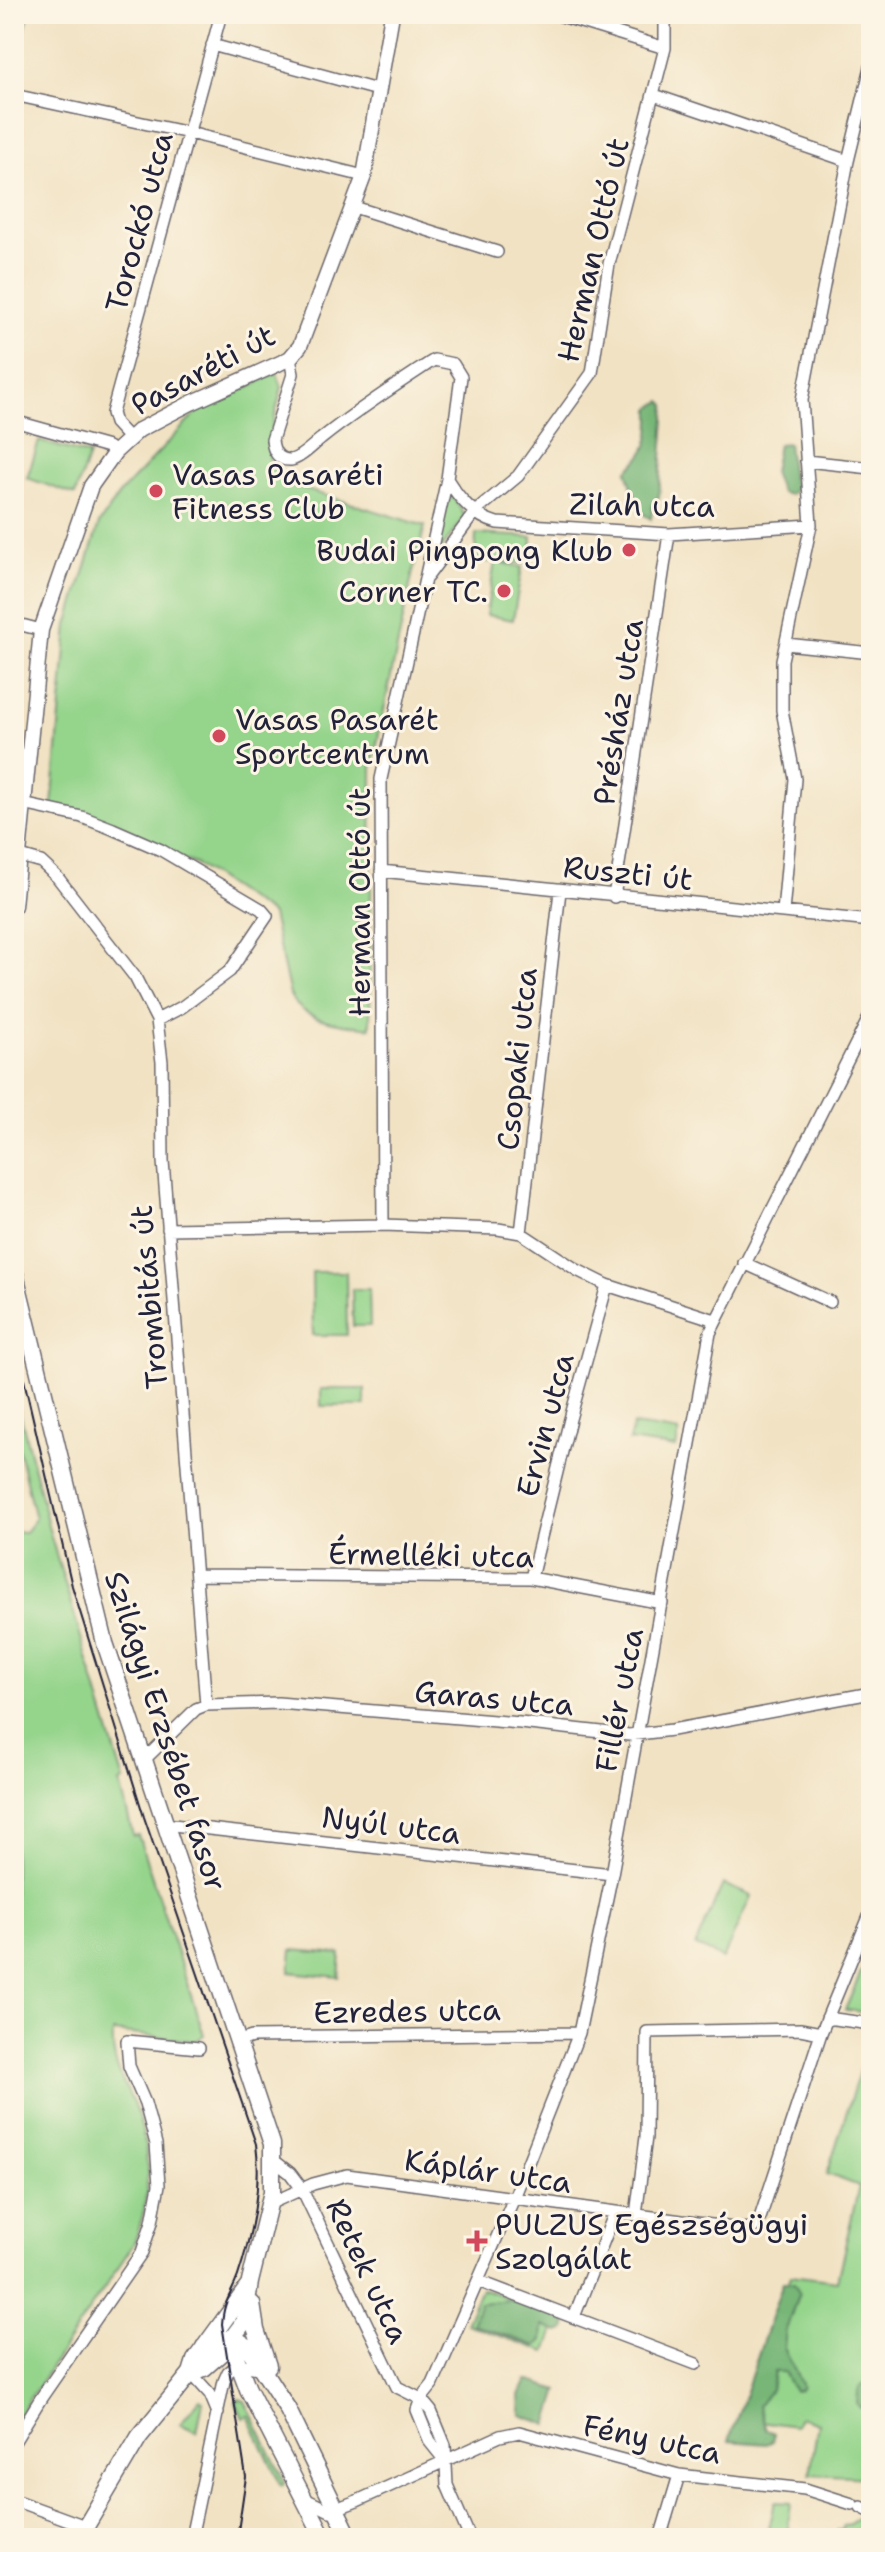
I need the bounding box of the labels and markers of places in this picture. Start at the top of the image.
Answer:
place label: Vasas Pasaréti Fitness Club [172,454,384,529]
marker: Vasas Pasaréti Fitness Club [147,482,165,500]
place label: Budai Pingpong Klub [316,530,613,571]
marker: Budai Pingpong Klub [620,541,638,559]
place label: Corner TC. [338,571,488,612]
marker: Corner TC. [495,582,513,600]
place label: Vasas Pasarét Sportcentrum [235,699,439,774]
marker: Vasas Pasarét Sportcentrum [210,727,228,745]
place label: PULZUS Egészségügyi Szolgálat [495,2204,808,2279]
marker: PULZUS Egészségügyi Szolgálat [466,2230,488,2252]

